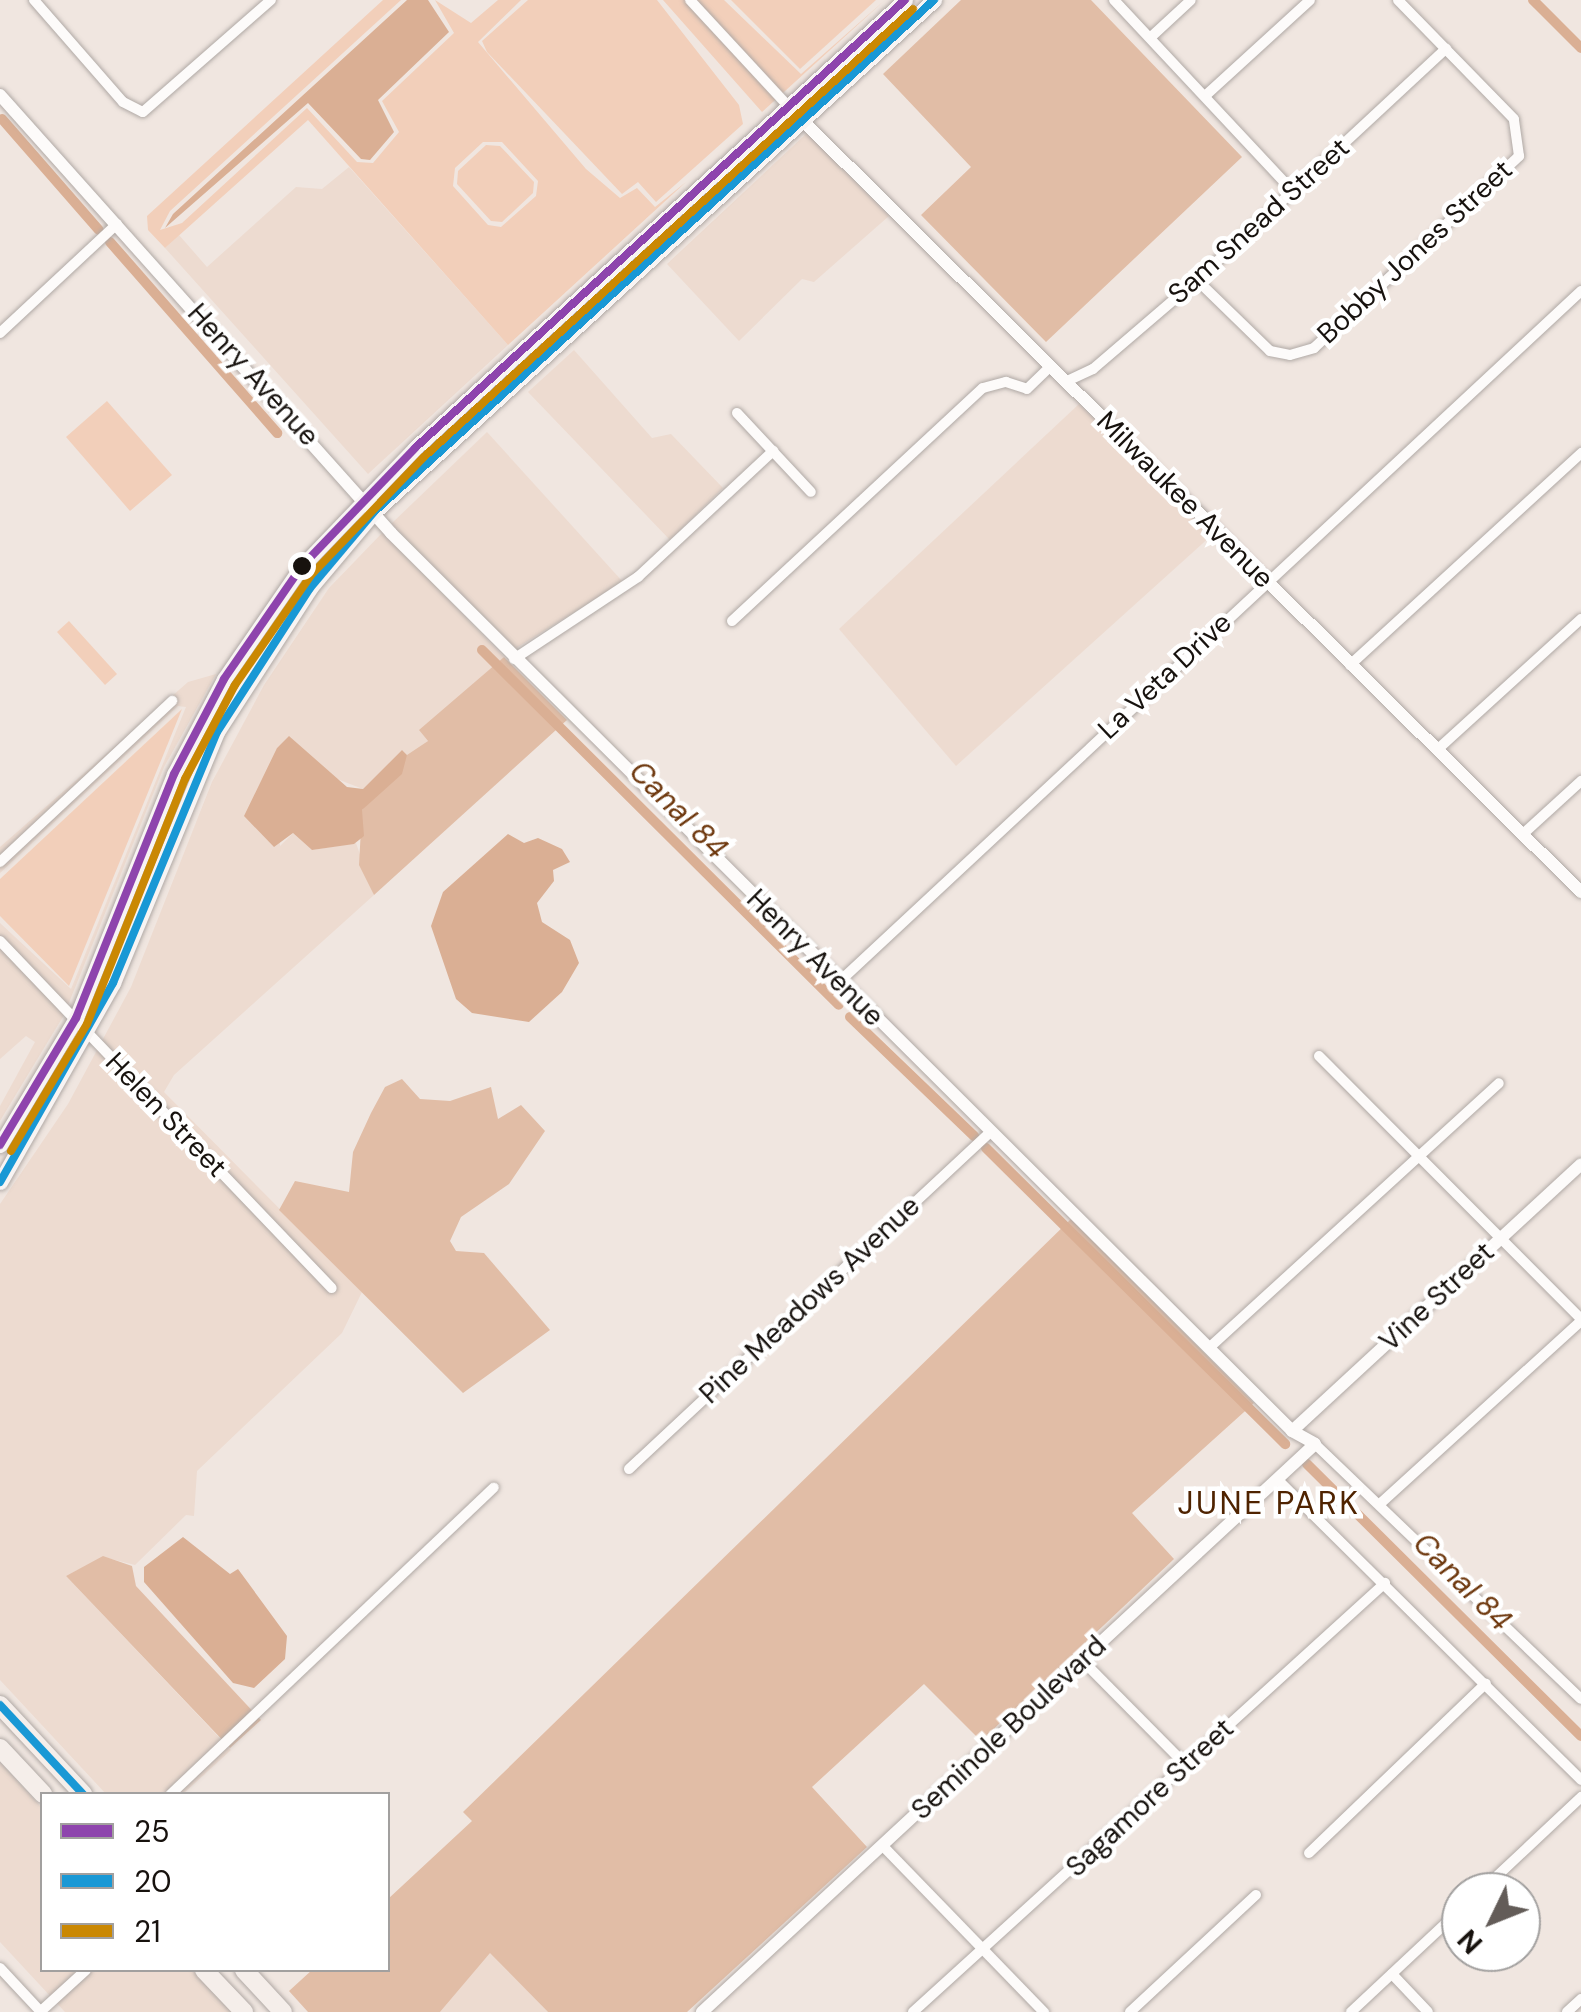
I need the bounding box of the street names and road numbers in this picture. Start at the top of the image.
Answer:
street label: Sam Snead Street [1162,131,1356,311]
street label: Bobby Jones Street [1311,153,1519,351]
street label: Henry Avenue [180,297,326,453]
street label: Milwaukee Avenue [1090,405,1280,595]
street label: La Veta Drive [1091,606,1239,746]
street label: Henry Avenue [740,883,890,1033]
street label: Helen Street [98,1046,234,1184]
street label: Pine Meadows Avenue [693,1189,927,1411]
street label: Vine Street [1373,1236,1501,1358]
street label: Seminole Boulevard [905,1629,1113,1827]
street label: Sagamore Street [1059,1712,1241,1884]

